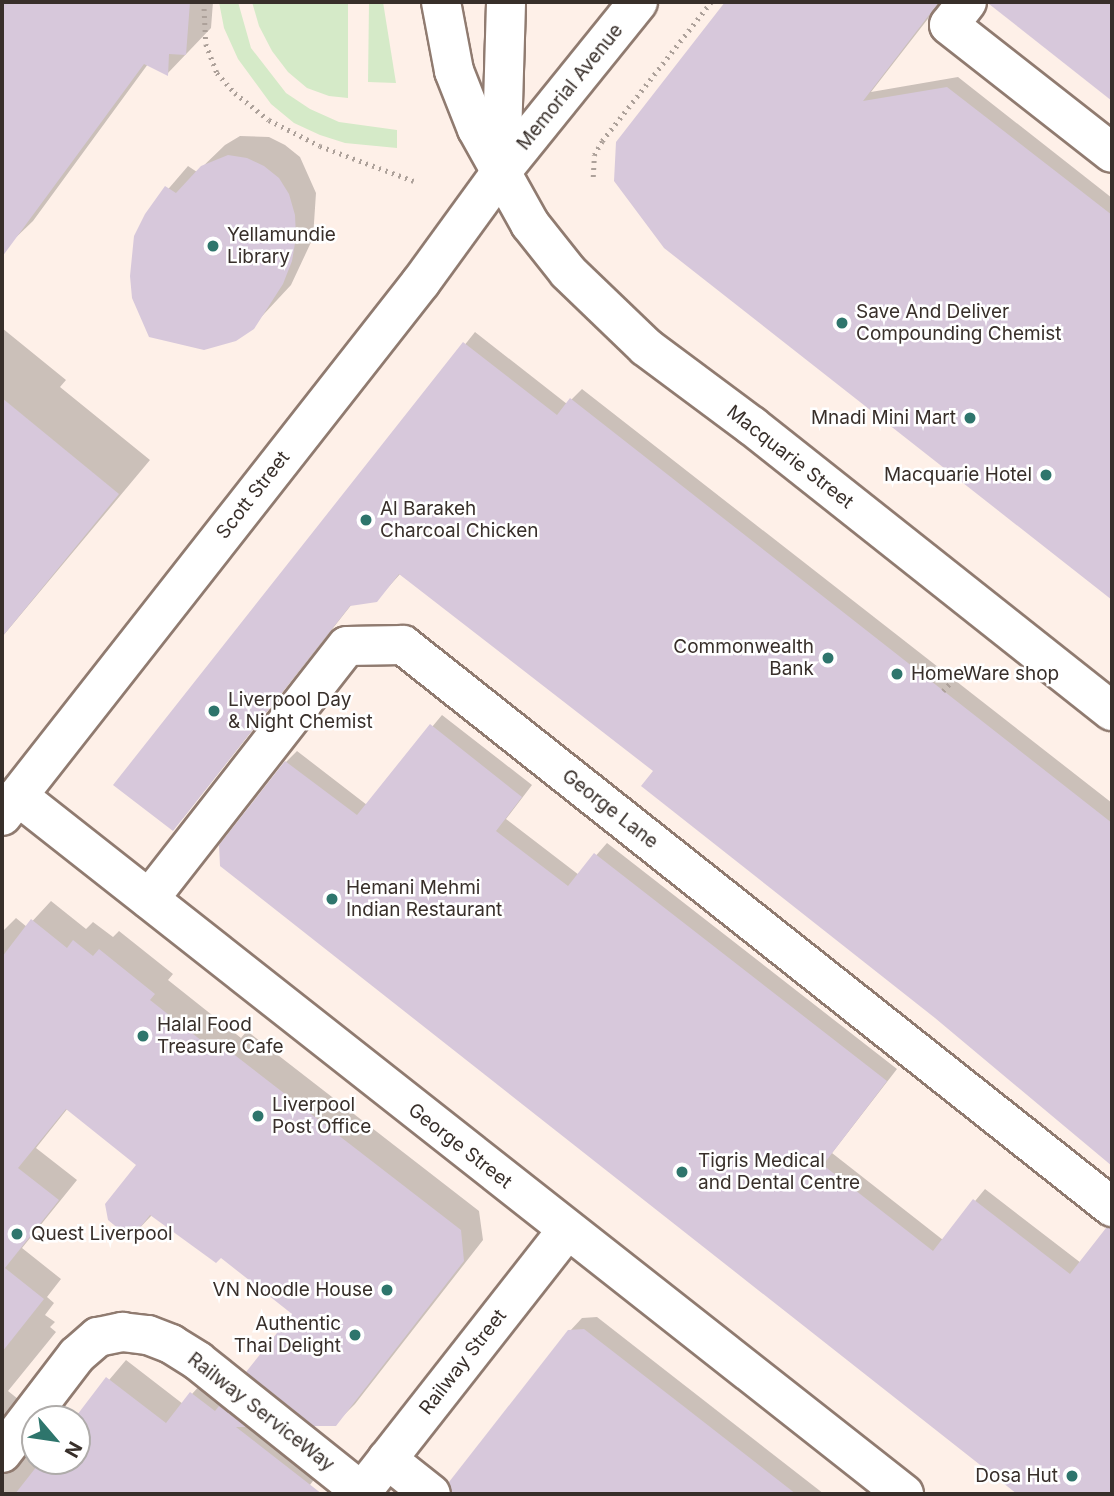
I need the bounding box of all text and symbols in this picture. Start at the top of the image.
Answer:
street label: Memorial Avenue [512,19,628,155]
place label: Yellamundie Library [227,224,336,268]
marker: Yellamundie Library [205,238,221,254]
place label: Save And Deliver Compounding Chemist [856,301,1062,345]
marker: Save And Deliver Compounding Chemist [834,315,850,331]
street label: Macquarie Street [722,401,858,513]
place label: Mnadi Mini Mart [811,407,956,429]
marker: Mnadi Mini Mart [962,410,978,426]
street label: Scott Street [212,446,294,544]
place label: Macquarie Hotel [884,464,1032,486]
marker: Macquarie Hotel [1038,467,1054,483]
place label: Al Barakeh Charcoal Chicken [380,498,539,542]
marker: Al Barakeh Charcoal Chicken [358,512,374,528]
place label: Commonwealth Bank [673,636,814,680]
marker: Commonwealth Bank [820,650,836,666]
place label: HomeWare shop [911,663,1059,685]
marker: HomeWare shop [889,666,905,682]
place label: Liverpool Day & Night Chemist [228,689,373,733]
marker: Liverpool Day & Night Chemist [206,703,222,719]
street label: George Lane [558,765,662,853]
place label: Hemani Mehmi Indian Restaurant [346,877,502,921]
marker: Hemani Mehmi Indian Restaurant [324,891,340,907]
place label: Halal Food Treasure Cafe [157,1014,284,1058]
marker: Halal Food Treasure Cafe [135,1028,151,1044]
place label: Liverpool Post Office [272,1094,371,1138]
street label: George Street [404,1098,516,1194]
marker: Liverpool Post Office [250,1108,266,1124]
place label: Tigris Medical and Dental Centre [698,1150,860,1194]
marker: Tigris Medical and Dental Centre [672,1162,692,1182]
place label: Quest Liverpool [31,1223,173,1245]
marker: Quest Liverpool [9,1226,25,1242]
place label: VN Noodle House [213,1279,373,1301]
marker: VN Noodle House [379,1282,395,1298]
street label: Railway Street [415,1305,511,1419]
place label: Authentic Thai Delight [234,1313,341,1357]
marker: Authentic Thai Delight [347,1327,363,1343]
street label: Railway ServiceWay [183,1348,339,1476]
north arrow [21,1405,91,1475]
text: N [59,1438,87,1461]
place label: Dosa Hut [975,1465,1058,1487]
marker: Dosa Hut [1064,1468,1080,1484]

